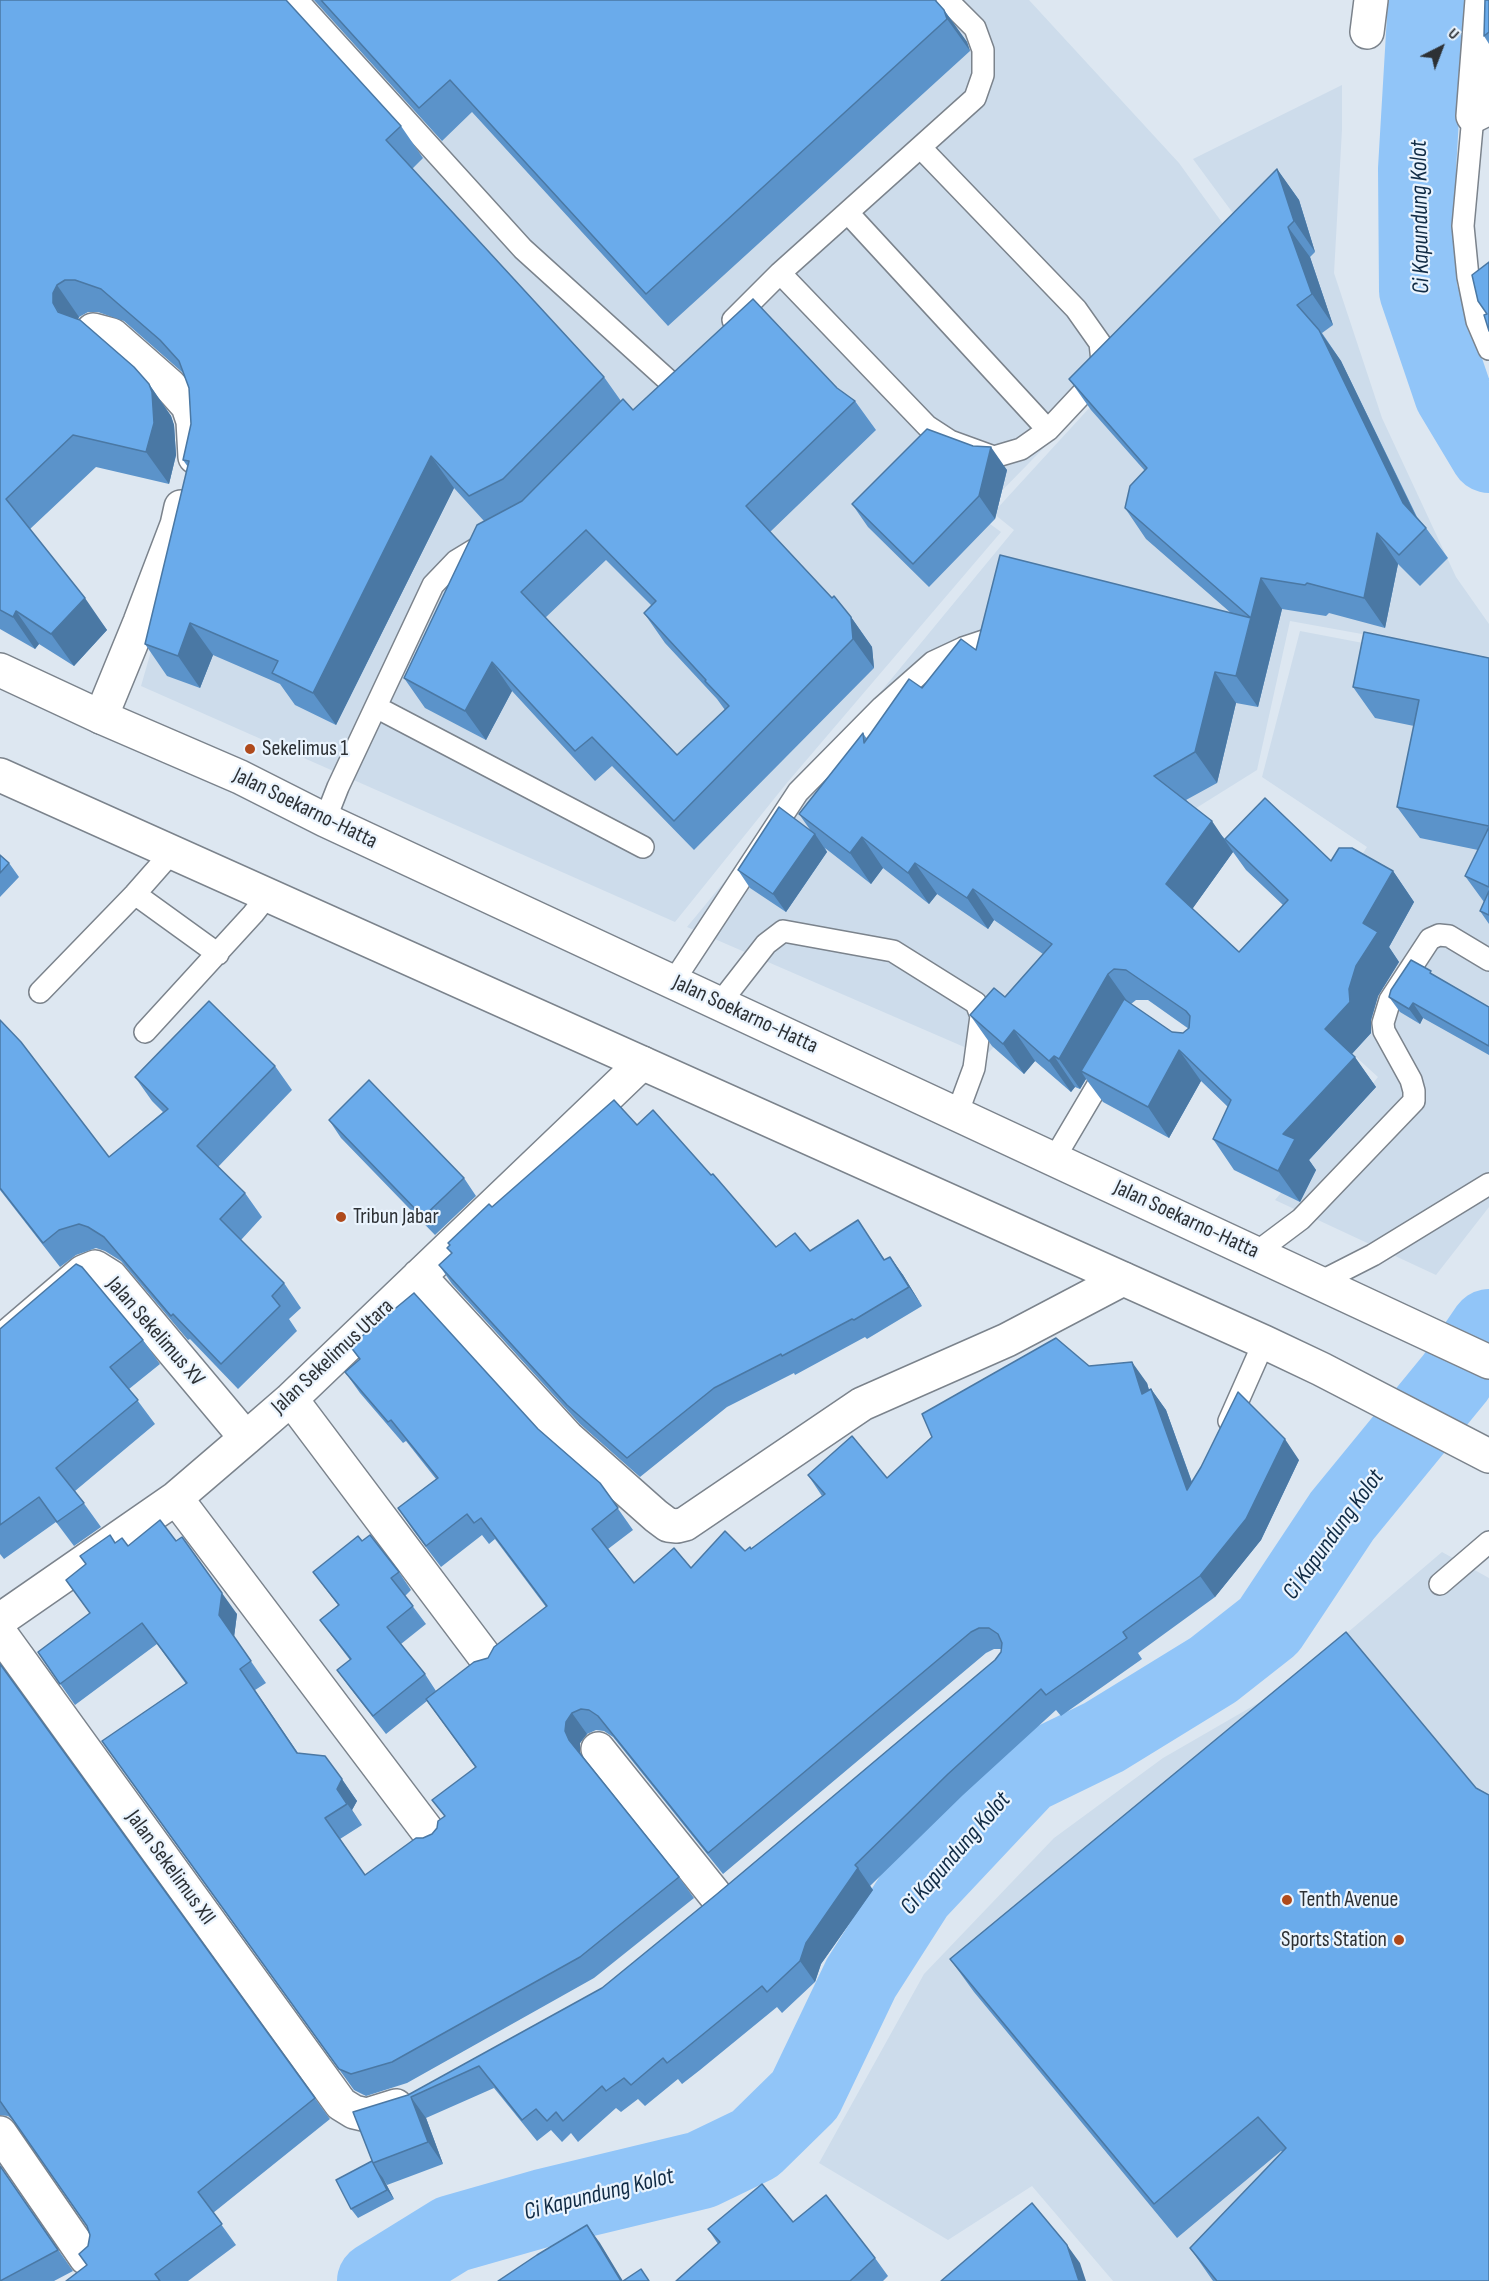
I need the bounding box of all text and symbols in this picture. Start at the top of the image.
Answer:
north arrow [1411,18,1471,78]
text: U [1444,24,1463,44]
water label: Ci Kapundung Kolot [1405,140,1437,294]
place label: Sekelimus 1 [262,736,348,762]
marker: Sekelimus 1 [243,742,257,756]
street label: Jalan Soekarno-Hatta [229,763,381,855]
street label: Jalan Soekarno-Hatta [668,970,822,1060]
street label: Jalan Soekarno-Hatta [1109,1175,1263,1265]
place label: Tribun Jabar [353,1204,439,1230]
marker: Tribun Jabar [334,1210,348,1224]
street label: Jalan Sekelimus XV [100,1272,210,1392]
street label: Jalan Sekelimus Utara [266,1294,400,1420]
water label: Ci Kapundung Kolot [1277,1464,1391,1606]
water label: Ci Kapundung Kolot [895,1787,1017,1921]
street label: Jalan Sekelimus XII [120,1806,220,1930]
place label: Tenth Avenue [1299,1887,1398,1913]
marker: Tenth Avenue [1280,1893,1294,1907]
place label: Sports Station [1281,1927,1387,1953]
marker: Sports Station [1392,1933,1406,1947]
water label: Ci Kapundung Kolot [521,2162,677,2228]

